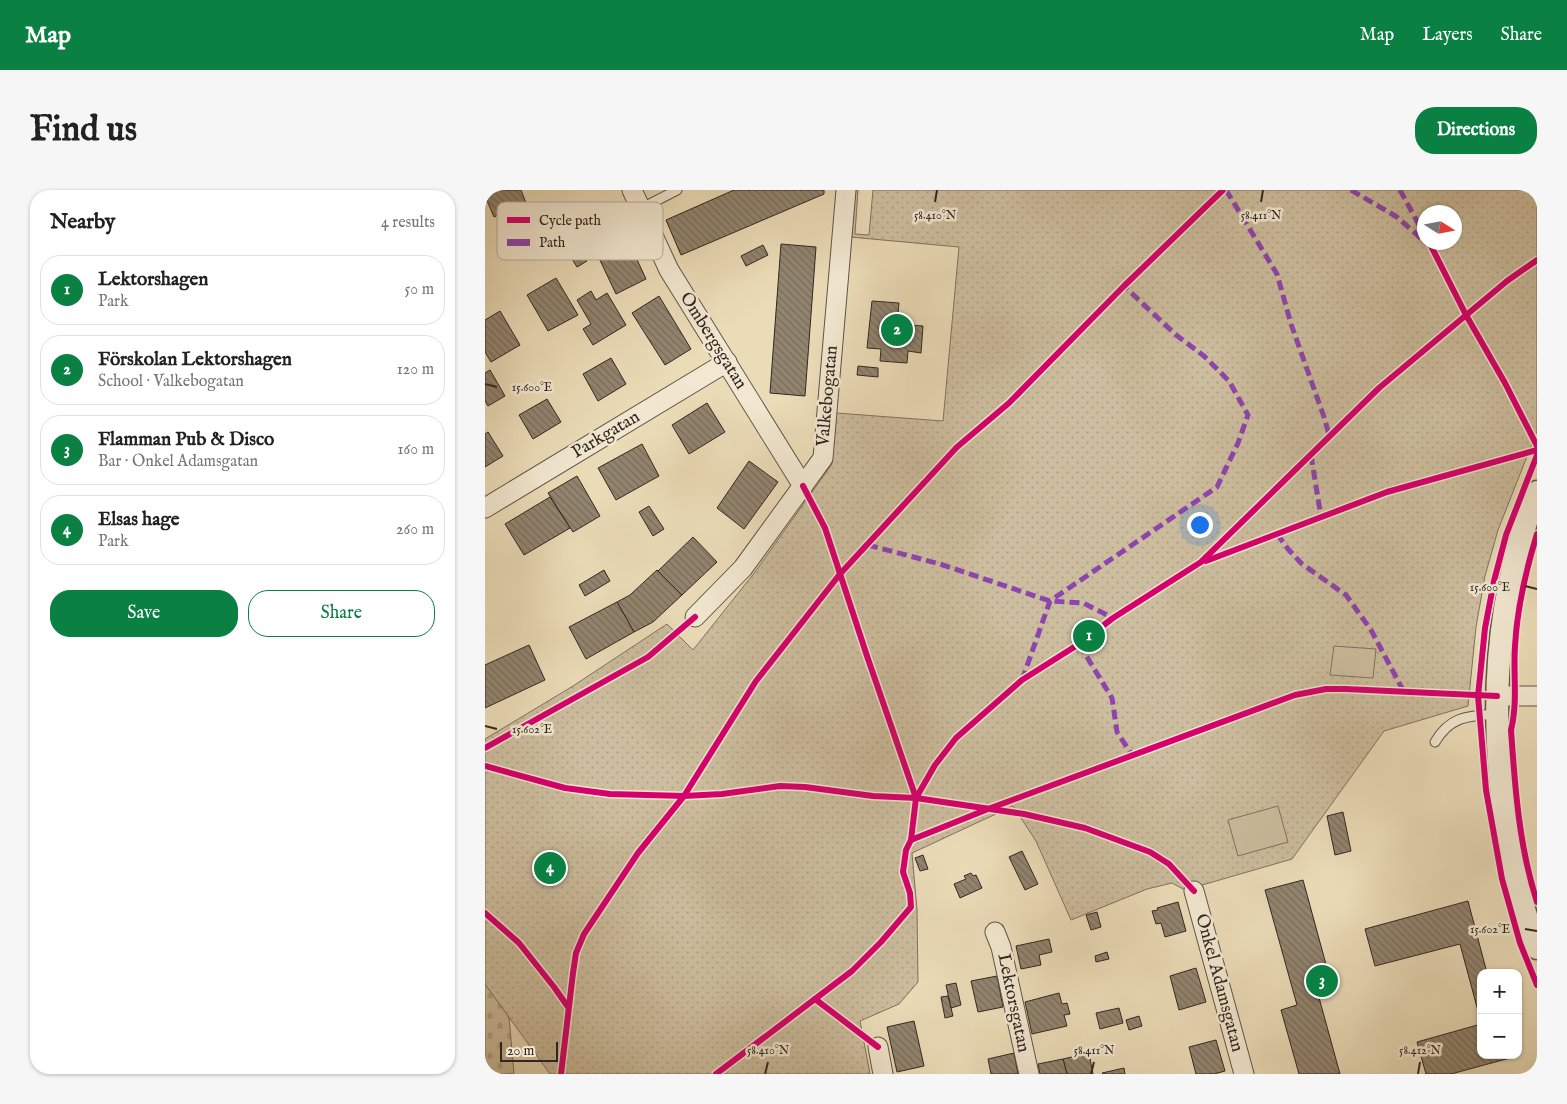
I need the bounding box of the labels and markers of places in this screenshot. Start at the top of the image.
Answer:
pin: 2 [881,311,913,349]
pin: 1 [1073,617,1105,655]
pin: 4 [534,849,566,887]
pin: 3 [1306,962,1338,1000]

